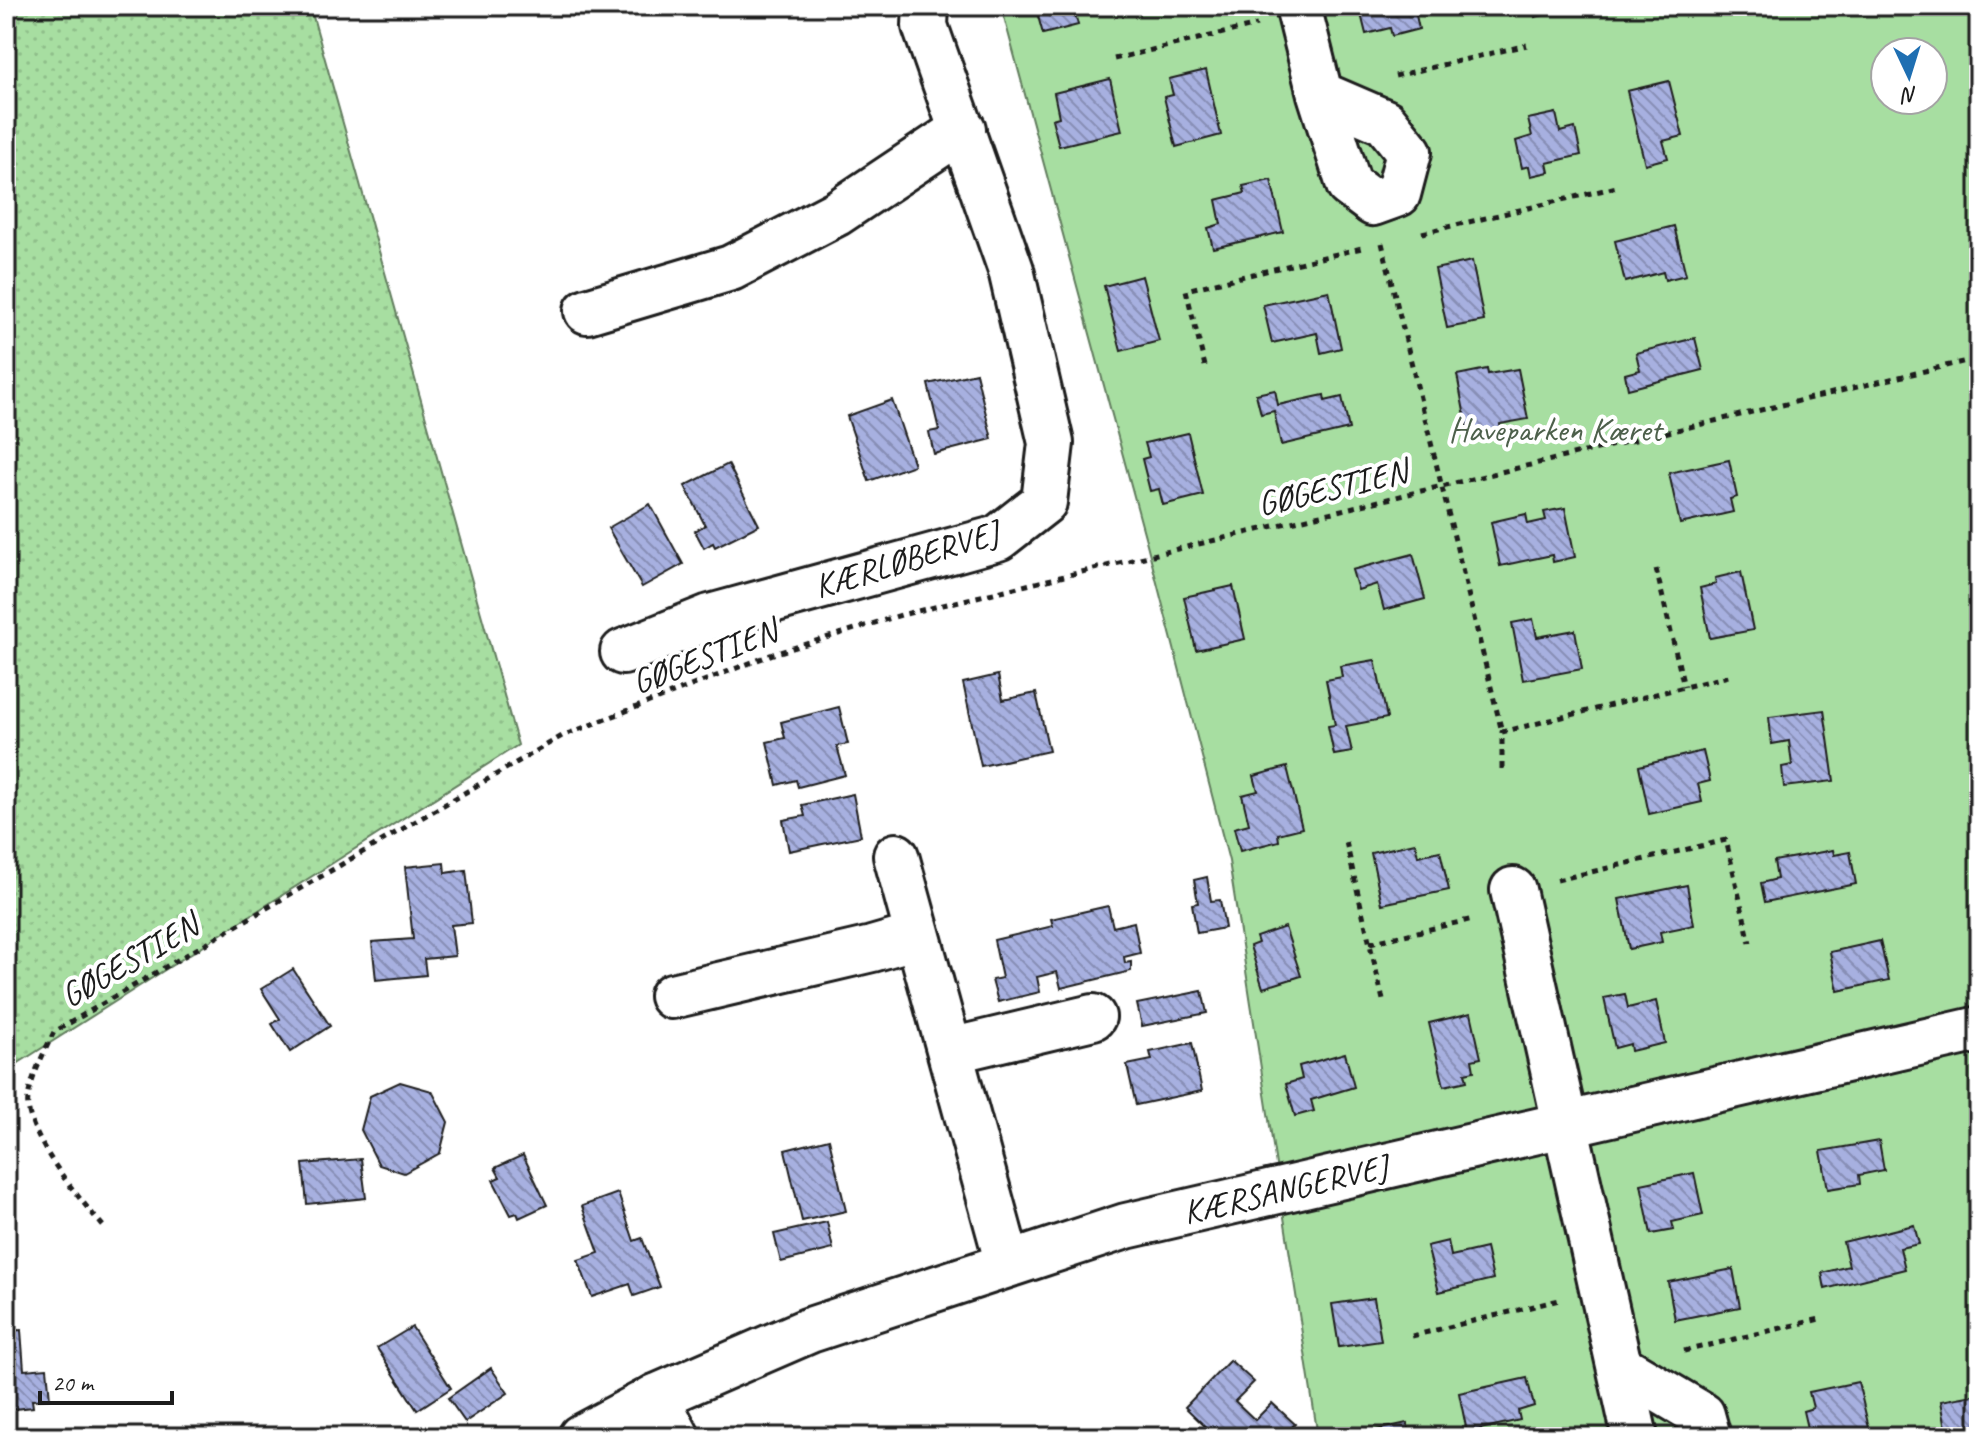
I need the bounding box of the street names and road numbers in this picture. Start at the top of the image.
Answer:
street label: GØGESTIEN [1253,448,1416,525]
street label: KÆRLØBERVEJ [809,509,1009,607]
street label: GØGESTIEN [626,607,788,703]
street label: GØGESTIEN [53,901,210,1016]
street label: KÆRSANGERVEJ [1179,1143,1396,1233]

